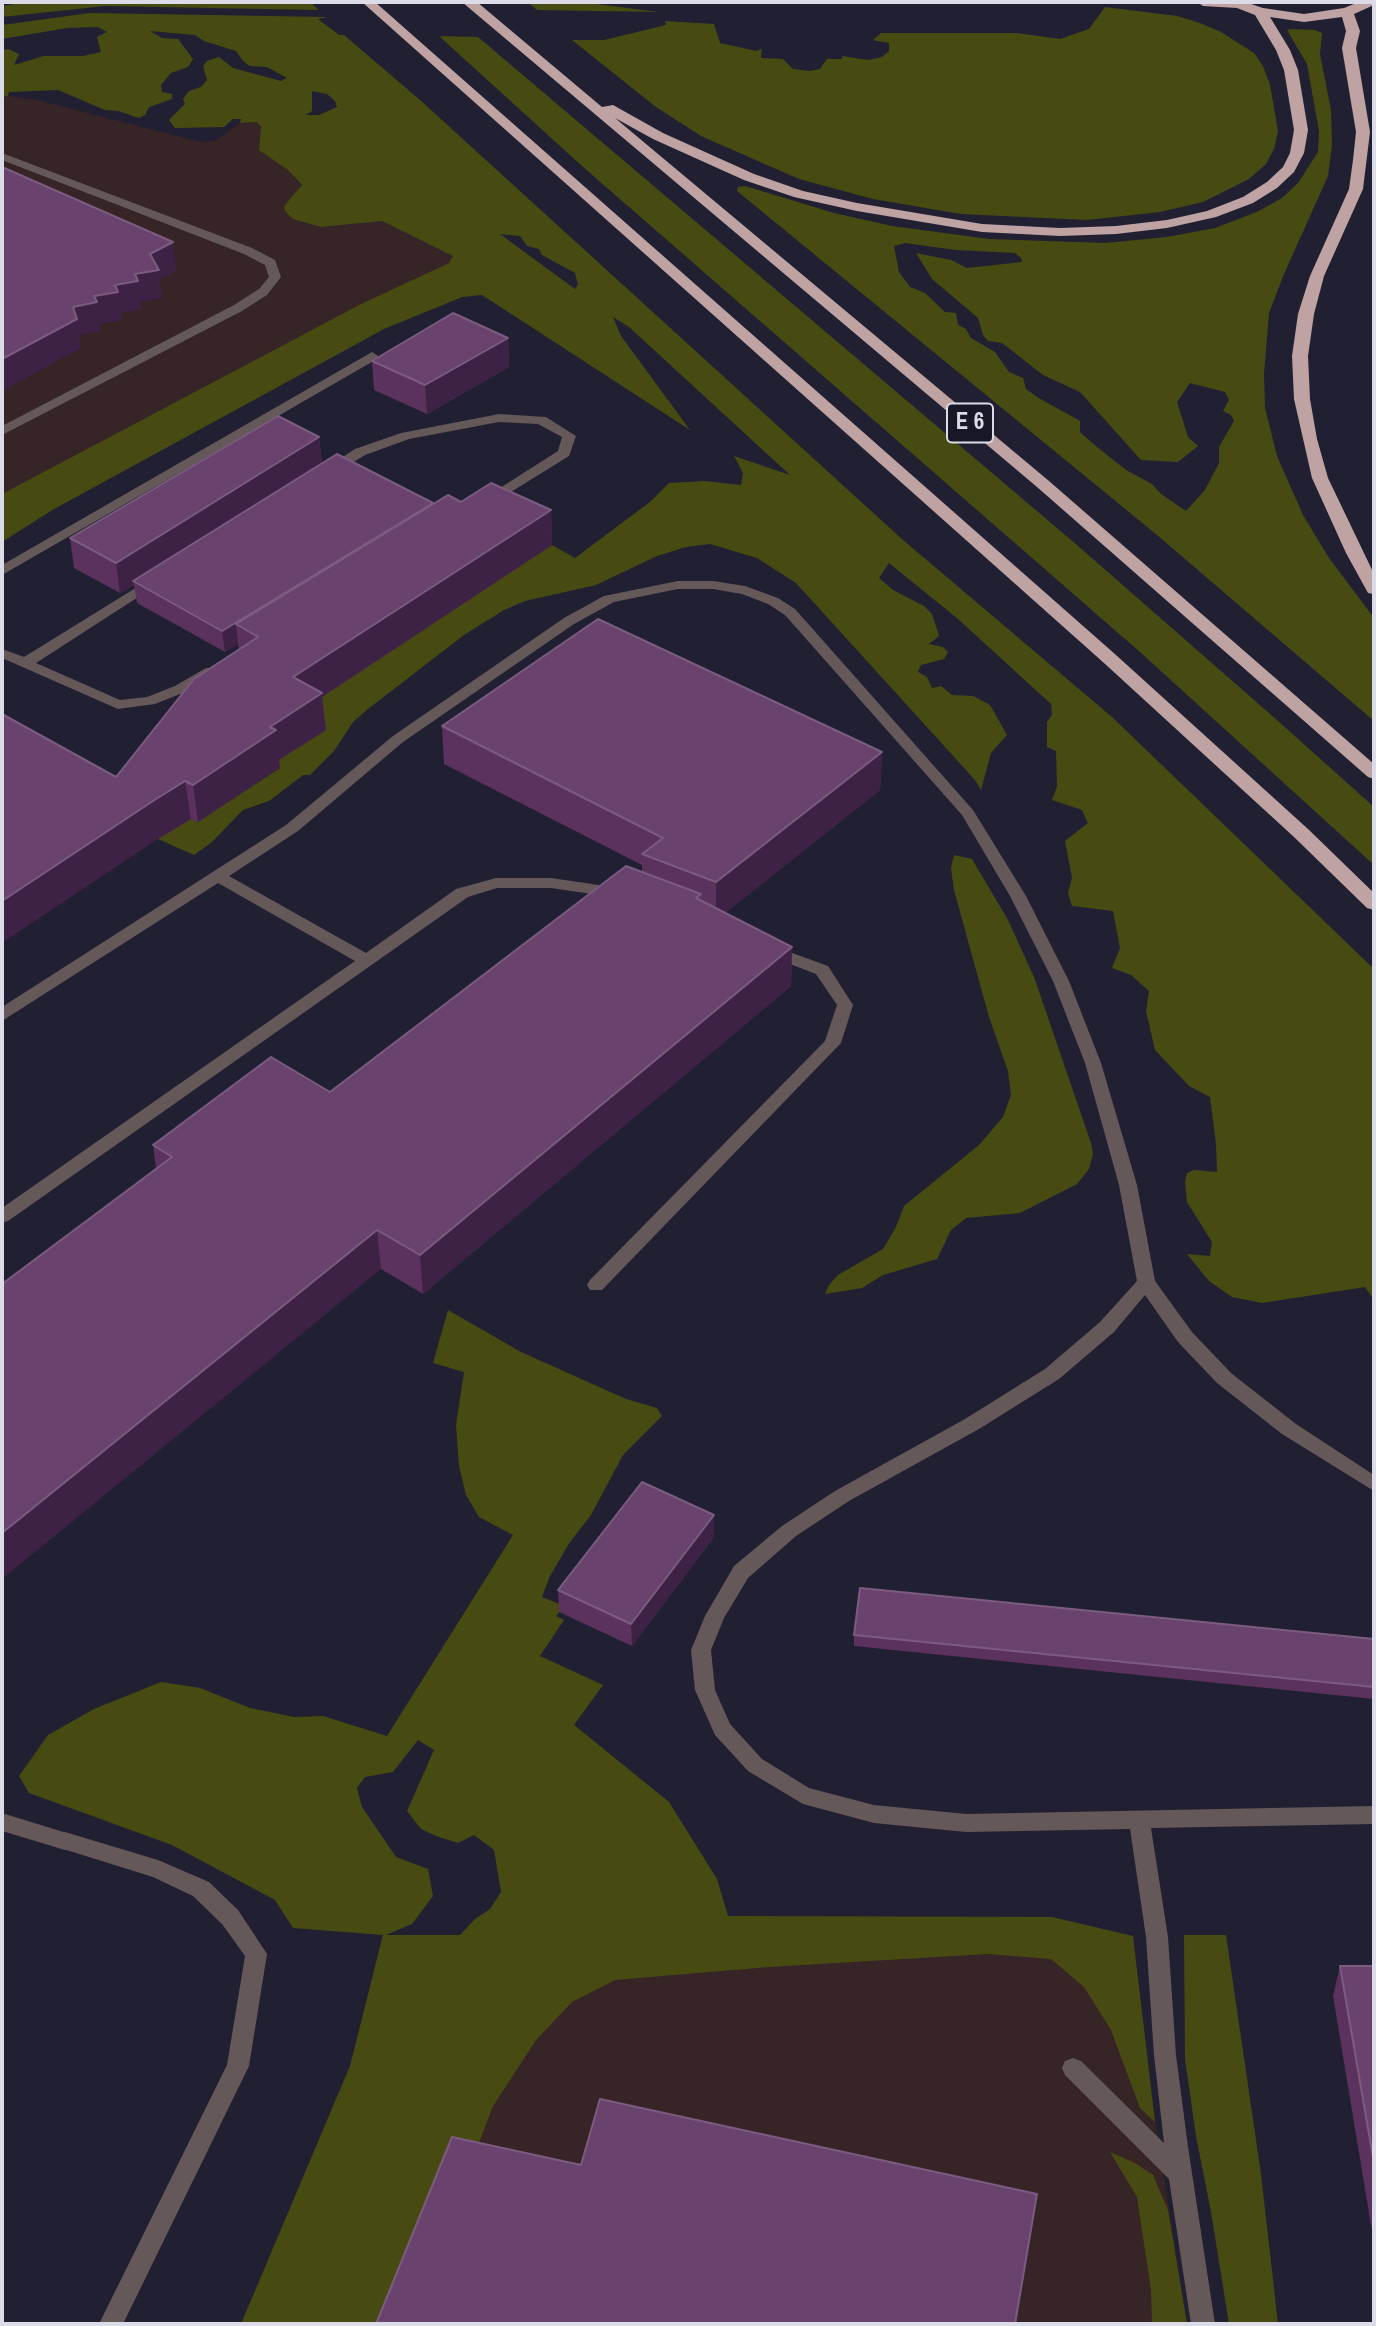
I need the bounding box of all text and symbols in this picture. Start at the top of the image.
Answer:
road number: E 6 [947,404,993,442]

